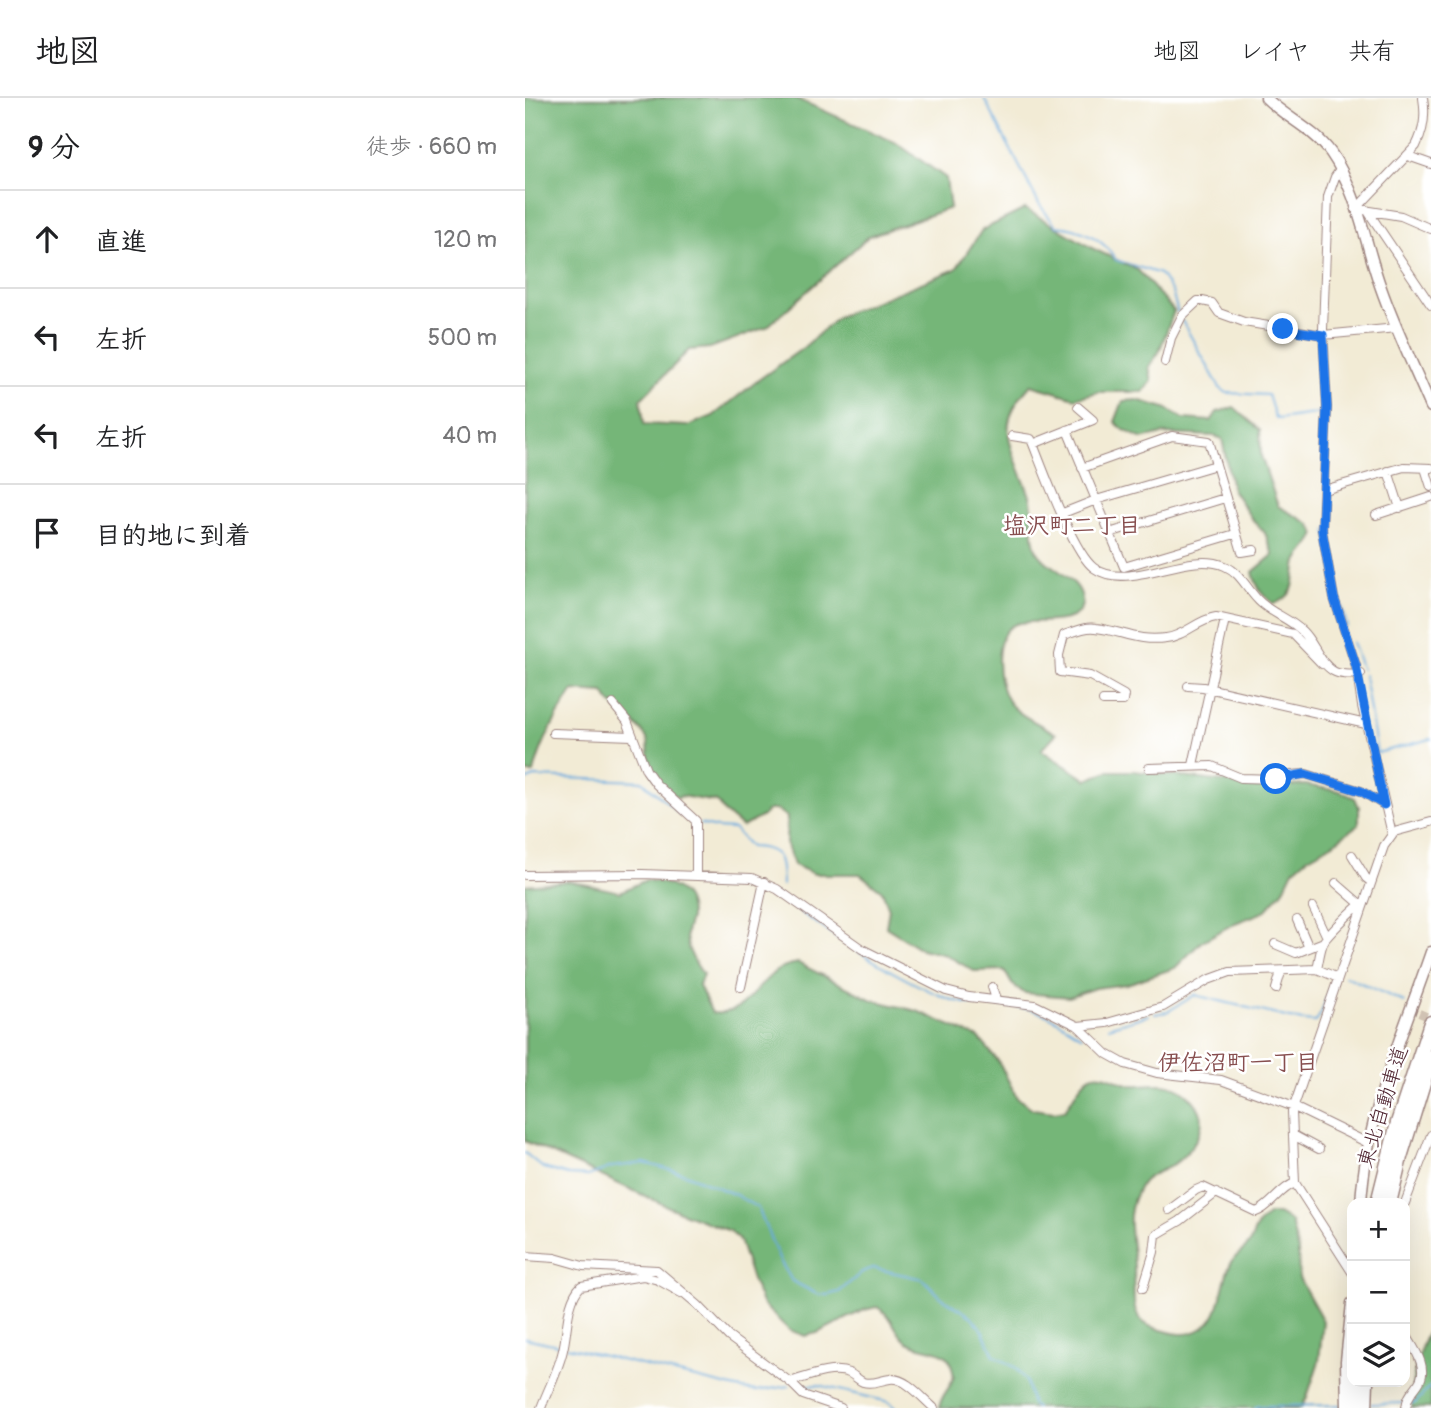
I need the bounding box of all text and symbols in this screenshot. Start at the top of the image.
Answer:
text: 地図 [35,31,101,72]
text: 地図 [1153,37,1201,66]
text: レイヤ [1239,37,1310,66]
text: 共有 [1348,37,1396,66]
text: 9 分 [28,129,80,166]
text: 徒歩 · 660 m [366,132,497,161]
icon: ahead [28,220,66,258]
text: 120 m [434,225,497,254]
text: 直進 [95,226,147,258]
route end [1267,313,1298,344]
icon: left [28,318,66,356]
text: 500 m [428,323,497,352]
text: 左折 [95,324,147,356]
icon: left [28,416,66,454]
text: 40 m [443,421,497,450]
text: 左折 [95,422,147,454]
district label: 塩沢町二丁目 [1003,511,1141,540]
icon: arrive [28,514,66,552]
text: 目的地に到着 [95,520,251,552]
route start [1260,763,1291,794]
street label: 東北自動車道 [1352,1043,1414,1171]
district label: 伊佐沼町一丁目 [1158,1048,1319,1077]
map controls [1347,1198,1410,1387]
button: + [1347,1198,1410,1261]
button: − [1347,1261,1410,1324]
button: layers [1347,1324,1410,1387]

